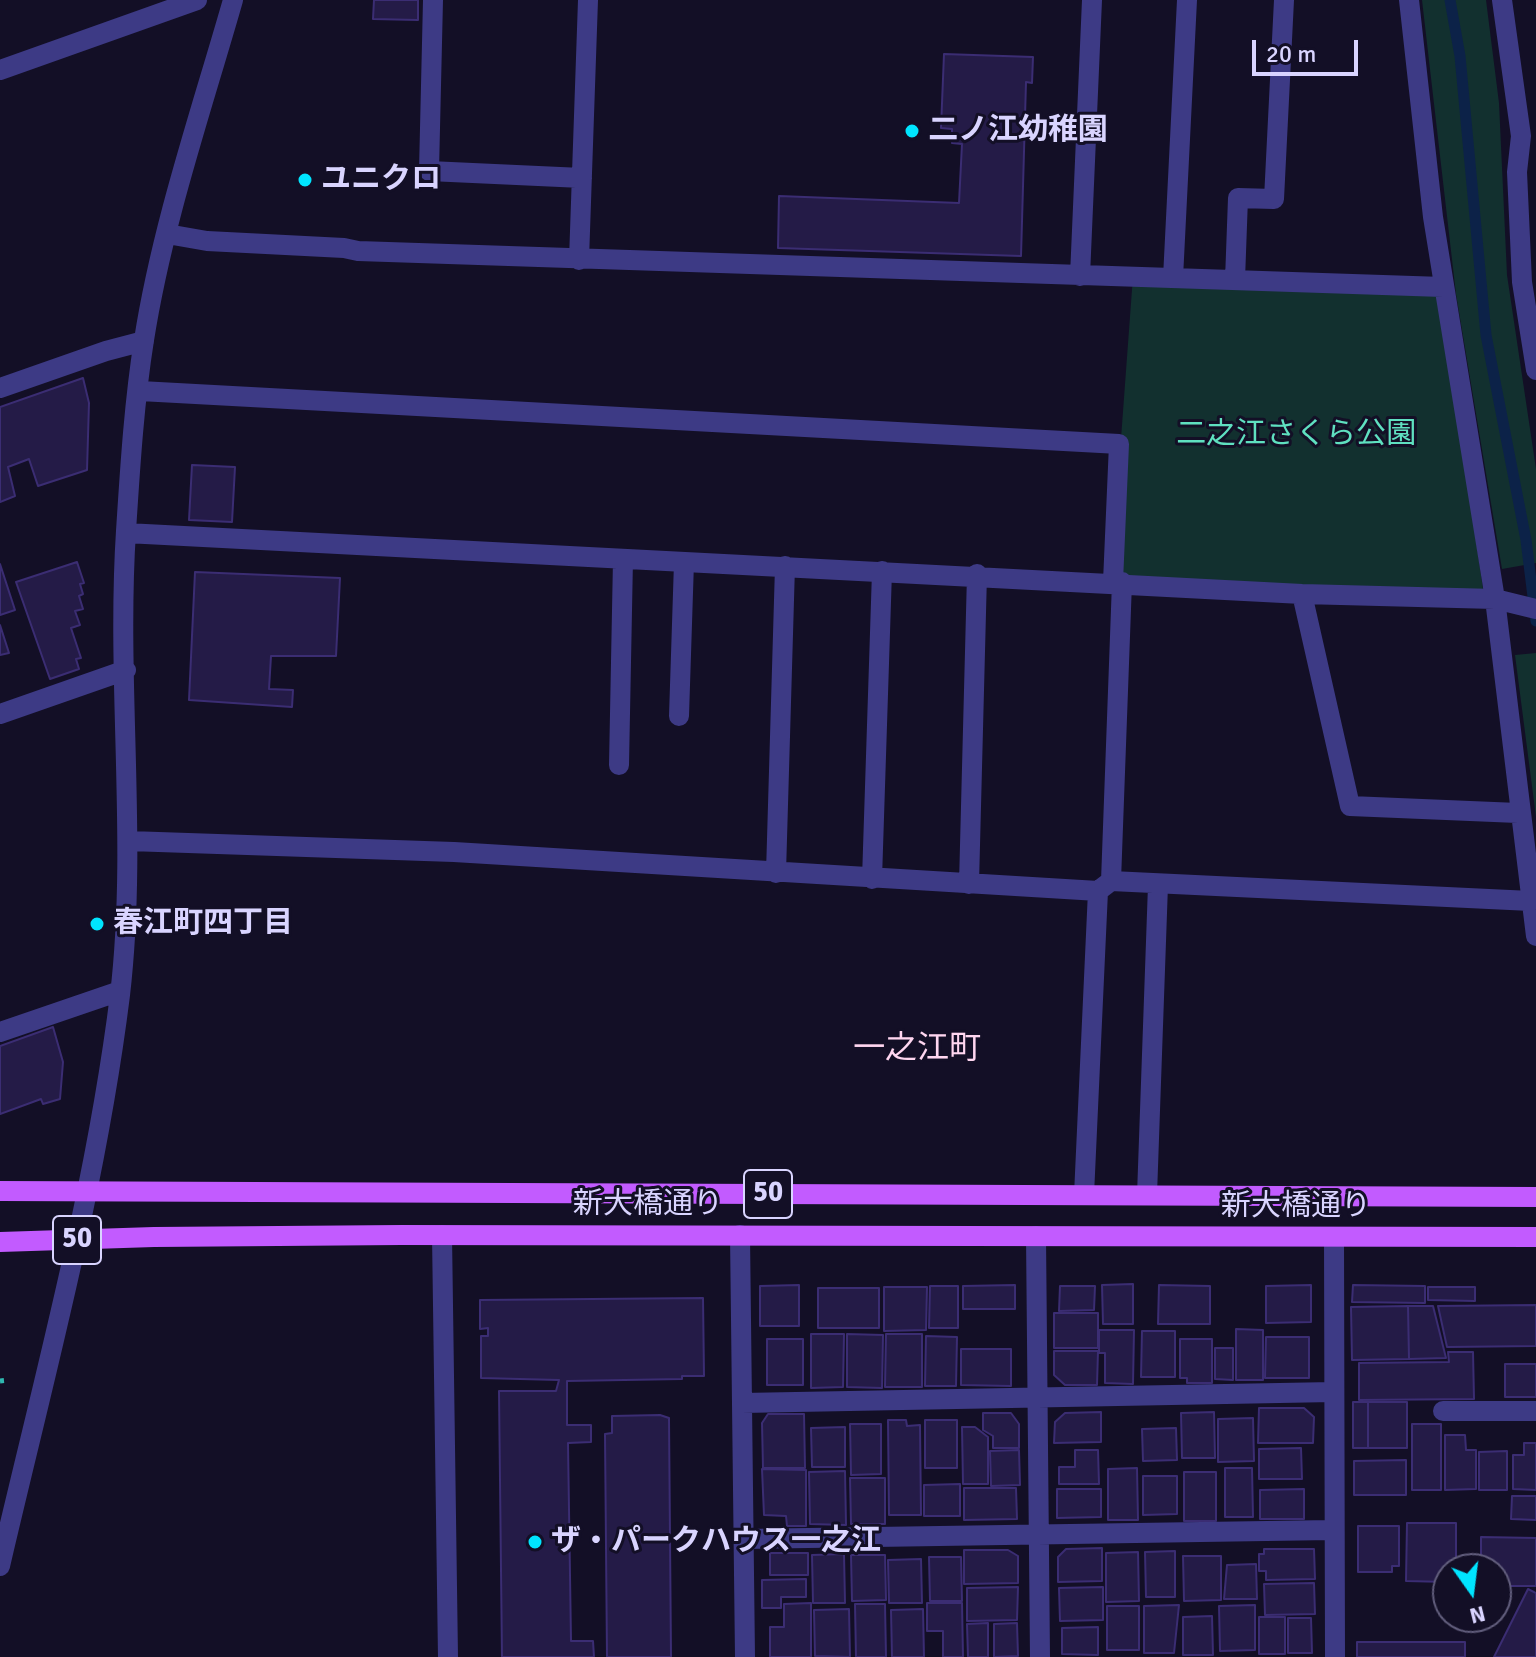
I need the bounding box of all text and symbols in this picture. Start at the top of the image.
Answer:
scale bar [1256,24,1362,74]
text: 20 m [1266,39,1316,69]
place label: 二ノ江幼稚園 [928,113,1108,149]
marker: 二ノ江幼稚園 [903,122,921,140]
place label: ユニクロ [321,162,441,198]
marker: ユニクロ [296,171,314,189]
park label: 二之江さくら公園 [1176,417,1416,453]
place label: 春江町四丁目 [113,906,293,942]
marker: 春江町四丁目 [88,915,106,933]
district label: 一之江町 [853,1031,981,1069]
road number: 50 [744,1170,792,1218]
street label: 新大橋通り [573,1187,723,1223]
street label: 新大橋通り [1221,1189,1371,1225]
road number: 50 [53,1216,101,1264]
place label: ザ・パークハウス一之江 [551,1524,881,1560]
marker: ザ・パークハウス一之江 [526,1533,544,1551]
north arrow [1432,1553,1512,1633]
text: N [1467,1600,1488,1630]

